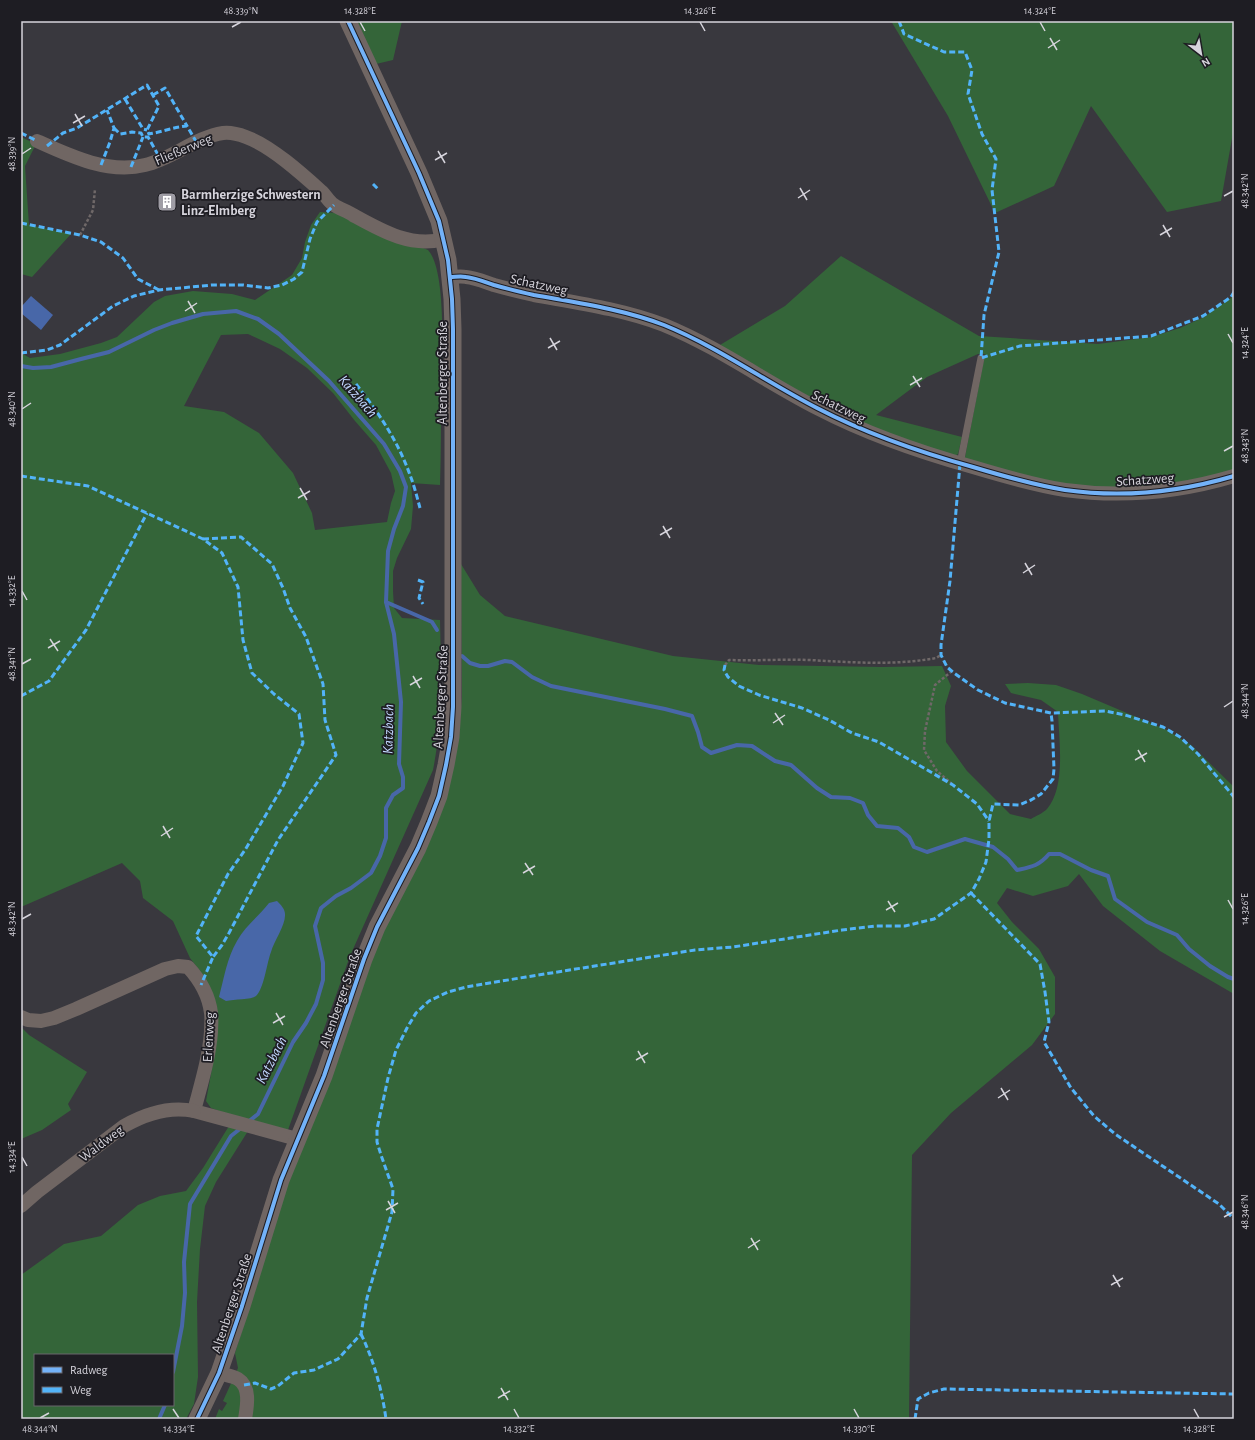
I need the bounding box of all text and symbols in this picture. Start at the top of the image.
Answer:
text: 48.339°N [224,6,258,16]
text: 14.328°E [344,6,376,16]
text: 14.326°E [684,6,716,16]
text: 14.324°E [1024,6,1056,16]
north arrow [1181,34,1221,74]
text: N [1200,55,1212,69]
street label: Fließerweg [153,132,214,168]
text: 48.339°N [7,137,17,171]
text: 48.342°N [1240,173,1250,209]
place label: Barmherzige Schwestern Linz-Elmberg [181,188,321,218]
building icon: Barmherzige Schwestern Linz-Elmberg [156,191,178,213]
street label: Schatzweg [509,272,569,298]
street label: Altenberger Straße [436,321,450,425]
text: 14.324°E [1240,327,1250,359]
water label: Katzbach [335,372,380,420]
street label: Schatzweg [809,388,868,426]
text: 48.340°N [7,391,17,427]
text: 48.343°N [1240,429,1250,463]
street label: Schatzweg [1116,471,1175,489]
text: 14.332°E [7,575,17,607]
street label: Altenberger Straße [431,645,451,749]
text: 48.341°N [7,647,17,681]
text: 48.344°N [1240,683,1250,719]
water label: Katzbach [381,704,396,754]
text: 14.326°E [1240,893,1250,925]
text: 48.342°N [7,901,17,937]
street label: Altenberger Straße [317,947,364,1050]
street label: Erlenweg [201,1011,217,1063]
water label: Katzbach [253,1034,290,1086]
street label: Waldweg [77,1123,126,1165]
text: 14.334°E [7,1141,17,1173]
text: 48.346°N [1240,1194,1250,1230]
street label: Altenberger Straße [209,1252,255,1355]
legend [34,1354,174,1406]
text: Radweg [70,1364,107,1376]
text: Weg [70,1384,92,1396]
text: 48.344°N [22,1424,58,1434]
text: 14.334°E [163,1424,195,1434]
text: 14.332°E [503,1424,535,1434]
text: 14.330°E [843,1424,875,1434]
text: 14.328°E [1183,1424,1215,1434]

